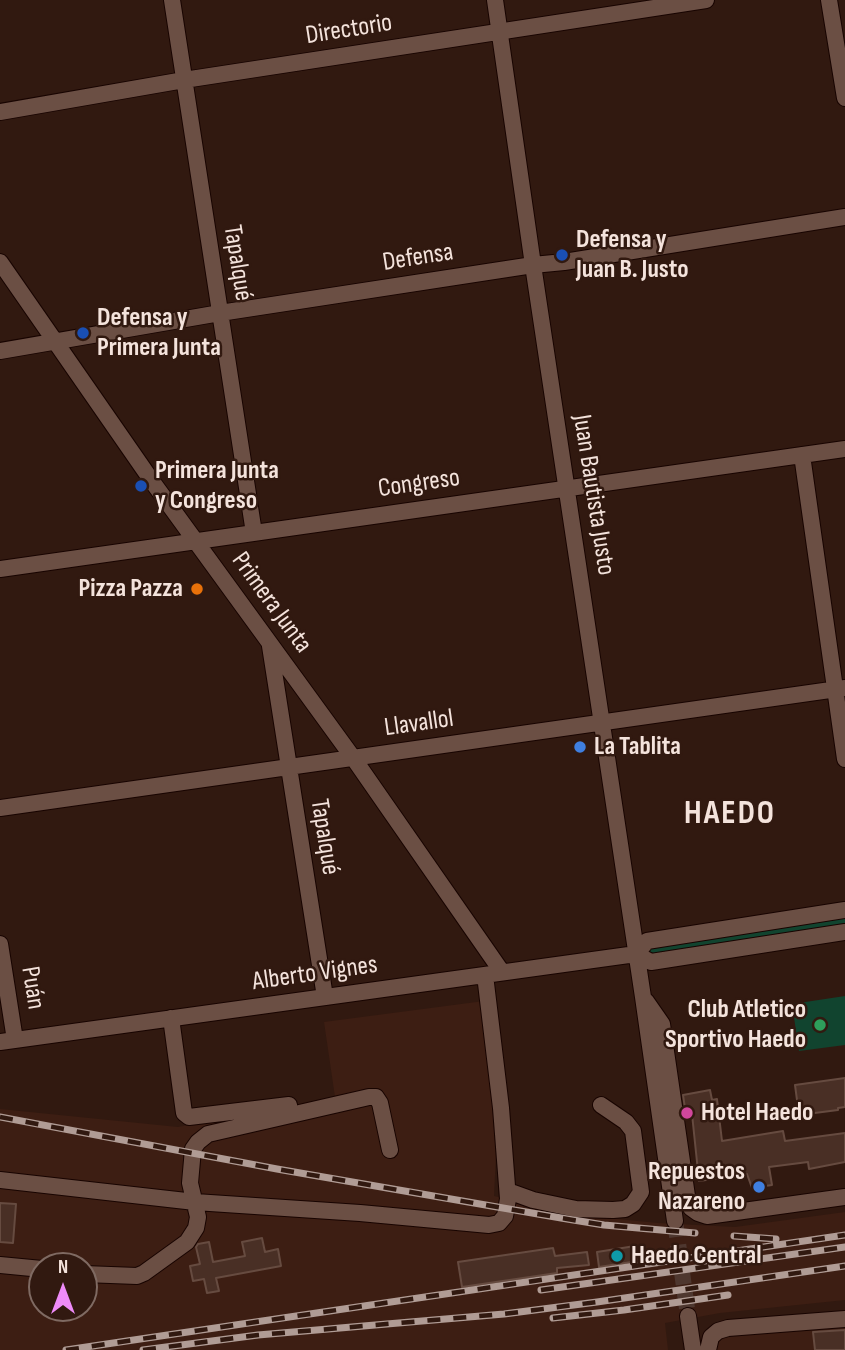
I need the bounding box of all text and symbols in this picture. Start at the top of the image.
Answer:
street label: Directorio [304,8,394,52]
street label: Tapalqué [216,223,258,303]
place label: Defensa y Juan B. Justo [576,224,689,286]
street label: Defensa [380,237,456,279]
marker: Defensa y Juan B. Justo [554,247,570,263]
place label: Defensa y Primera Junta [97,302,221,364]
marker: Defensa y Primera Junta [75,325,91,341]
street label: Juan Bautista Justo [565,413,621,577]
place label: Primera Junta y Congreso [155,455,279,516]
street label: Congreso [376,463,462,505]
marker: Primera Junta y Congreso [133,478,149,494]
street label: Primera Junta [224,547,318,659]
place label: Pizza Pazza [79,573,183,605]
marker: Pizza Pazza [189,581,205,597]
street label: Llavallol [383,704,455,744]
place label: La Tablita [594,731,681,763]
marker: La Tablita [572,739,588,755]
district label: HAEDO [685,795,775,835]
street label: Tapalqué [303,797,345,877]
street label: Alberto Vignes [251,950,379,998]
street label: Puán [13,964,51,1012]
place label: Club Atletico Sportivo Haedo [665,994,806,1056]
marker: Club Atletico Sportivo Haedo [812,1017,828,1033]
place label: Hotel Haedo [701,1097,813,1129]
marker: Hotel Haedo [679,1105,695,1121]
place label: Repuestos Nazareno [648,1156,745,1218]
marker: Repuestos Nazareno [751,1179,767,1195]
place label: Haedo Central [631,1240,761,1272]
marker: Haedo Central [609,1248,625,1264]
north arrow [28,1252,98,1322]
text: N [58,1256,68,1279]

